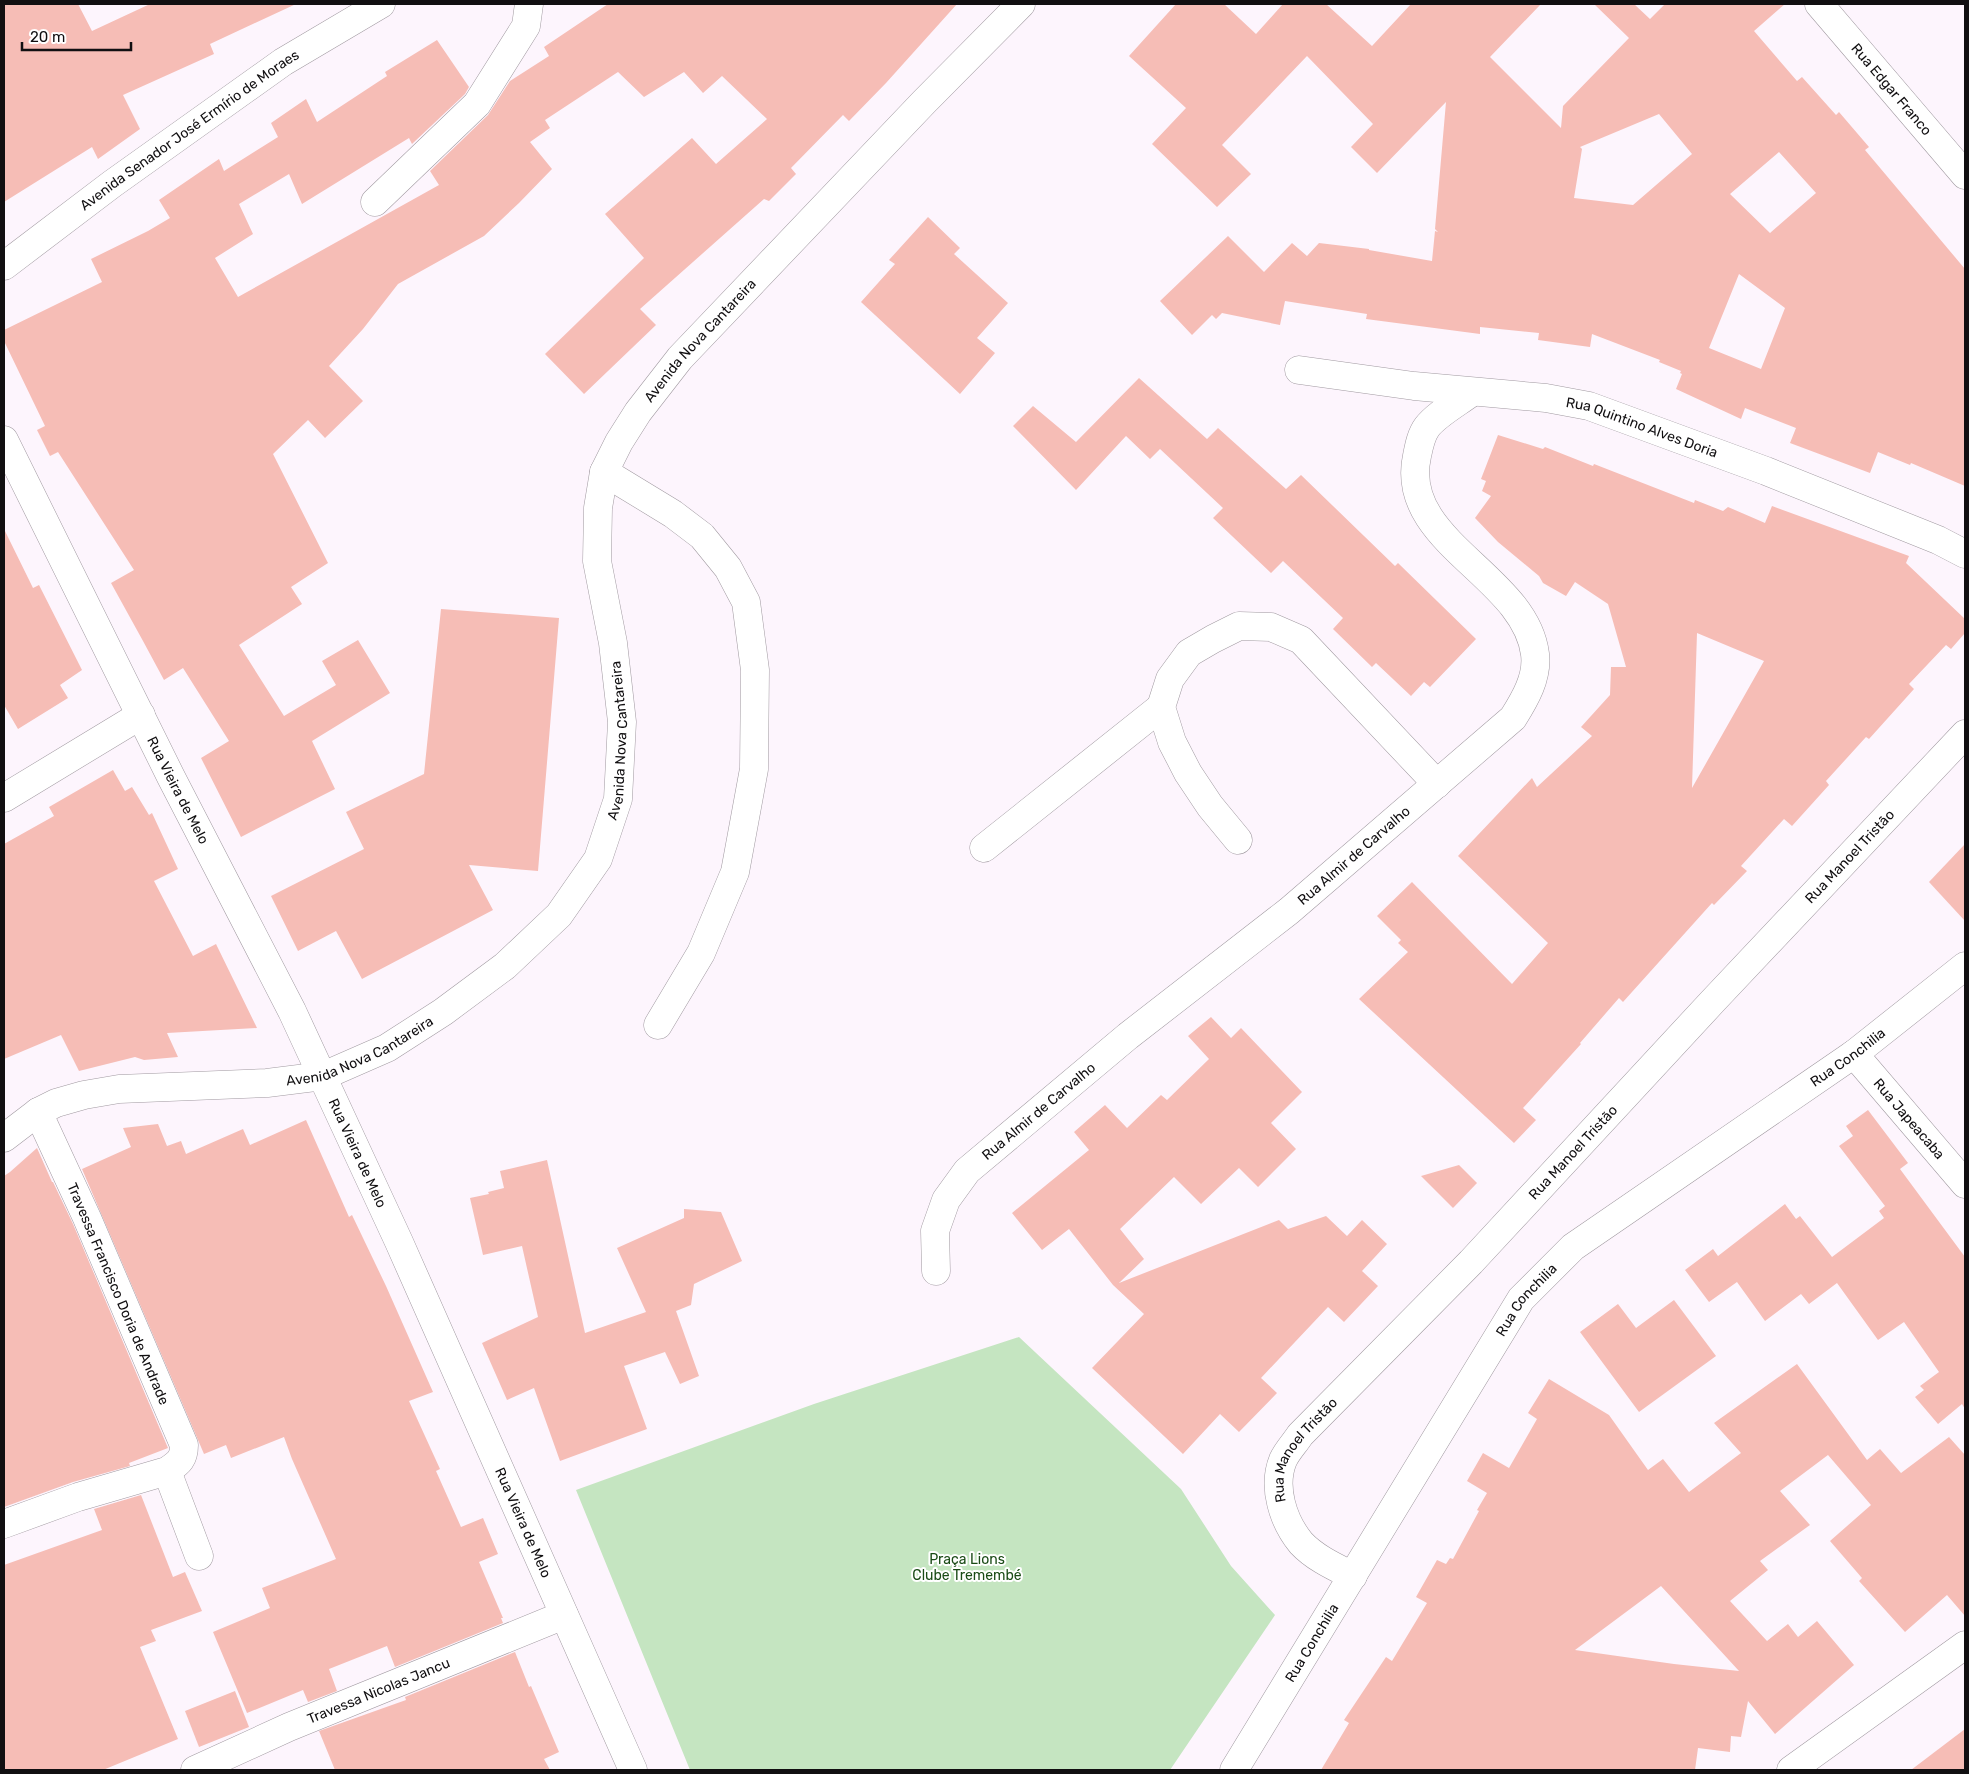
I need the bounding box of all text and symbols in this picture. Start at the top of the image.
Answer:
scale bar [22,20,131,52]
text: 20 m [30,28,65,46]
street label: Rua Edgar Franco [1848,40,1936,139]
street label: Avenida Senador José Ermírio de Moraes [76,46,302,214]
street label: Avenida Nova Cantareira [640,275,760,406]
street label: Rua Quintino Alves Doria [1565,393,1720,461]
street label: Avenida Nova Cantareira [603,660,631,822]
street label: Rua Vieira de Melo [144,733,213,847]
street label: Rua Almir de Carvalho [1294,802,1413,908]
street label: Rua Manoel Tristão [1801,806,1898,907]
street label: Avenida Nova Cantareira [285,1012,436,1089]
street label: Rua Conchilia [1807,1024,1889,1090]
street label: Rua Almir de Carvalho [978,1059,1099,1163]
street label: Rua Japeacaba [1870,1075,1948,1163]
street label: Rua Vieira de Melo [325,1096,390,1210]
street label: Rua Manoel Tristão [1525,1101,1621,1203]
street label: Travessa Francisco Doria de Andrade [63,1180,173,1408]
street label: Rua Conchilia [1492,1260,1560,1339]
street label: Rua Manoel Tristão [1270,1394,1341,1504]
street label: Rua Vieira de Melo [492,1465,555,1580]
park label: Praça Lions Clube Tremembé [912,1551,1022,1584]
street label: Rua Conchilia [1281,1600,1342,1685]
street label: Travessa Nicolas Jancu [305,1654,452,1727]

